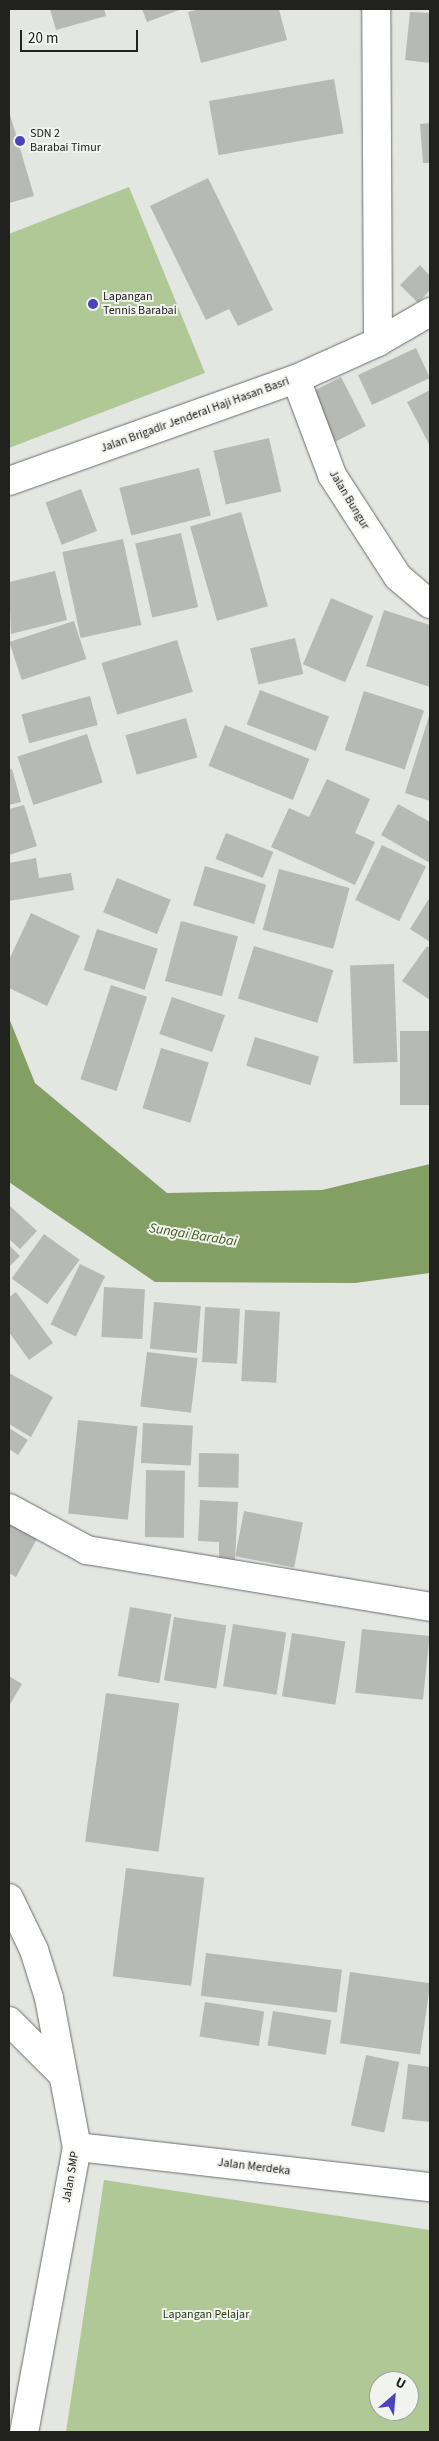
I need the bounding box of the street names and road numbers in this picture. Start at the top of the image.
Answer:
street label: Jalan Brigadir Jenderal Haji Hasan Basri [99,374,291,456]
street label: Jalan Bungur [326,468,372,532]
street label: Jalan SMP [59,2150,83,2204]
street label: Jalan Merdeka [217,2155,291,2179]

